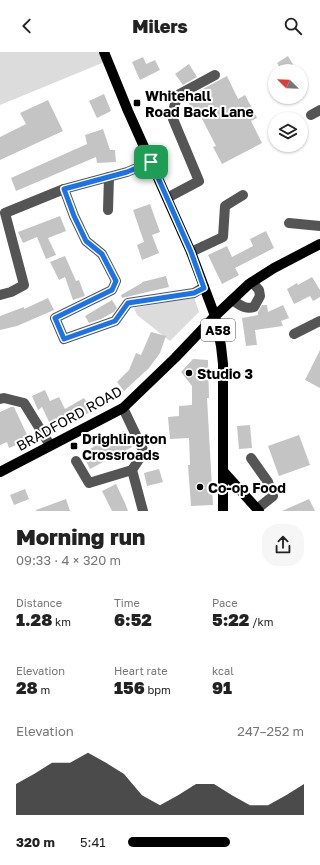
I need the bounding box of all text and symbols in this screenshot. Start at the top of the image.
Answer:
icon: back [16,15,38,37]
text: Milers [132,15,188,37]
icon: search [282,15,304,37]
north arrow [268,64,308,104]
map controls [268,64,308,152]
place label: Whitehall Road Back Lane [145,87,254,120]
marker: Whitehall Road Back Lane [132,98,142,108]
button: layers [268,112,308,152]
pin [134,145,168,179]
icon: arrive [140,151,162,173]
road number: A58 [201,319,235,341]
place label: Studio 3 [197,365,253,382]
marker: Studio 3 [184,368,194,378]
street label: BRADFORD ROAD [13,382,125,454]
place label: Drighlington Crossroads [82,430,166,463]
marker: Drighlington Crossroads [69,441,79,451]
place label: Co-op Food [208,479,286,496]
marker: Co-op Food [195,482,205,492]
text: Morning run [16,523,145,550]
button: share [262,524,304,566]
text: 09:33 · 4 × 320 m [16,552,121,568]
text: Distance [16,596,62,609]
text: Time [114,596,140,609]
text: Pace [212,596,238,609]
text: 1.28 [16,609,52,630]
text: 6:52 [114,609,152,630]
text: 5:22 [212,609,249,630]
text: km [52,615,71,628]
text: /km [249,615,273,628]
text: Elevation [16,664,65,677]
text: Heart rate [114,664,168,677]
text: kcal [212,664,234,677]
text: 28 [16,677,38,698]
text: 156 [114,677,145,698]
text: 91 [212,677,232,698]
text: m [38,683,50,696]
text: bpm [145,683,171,696]
text: Elevation [16,723,74,739]
text: 247–252 m [237,723,304,739]
text: 320 m [16,834,55,850]
text: 5:41 [80,834,106,850]

